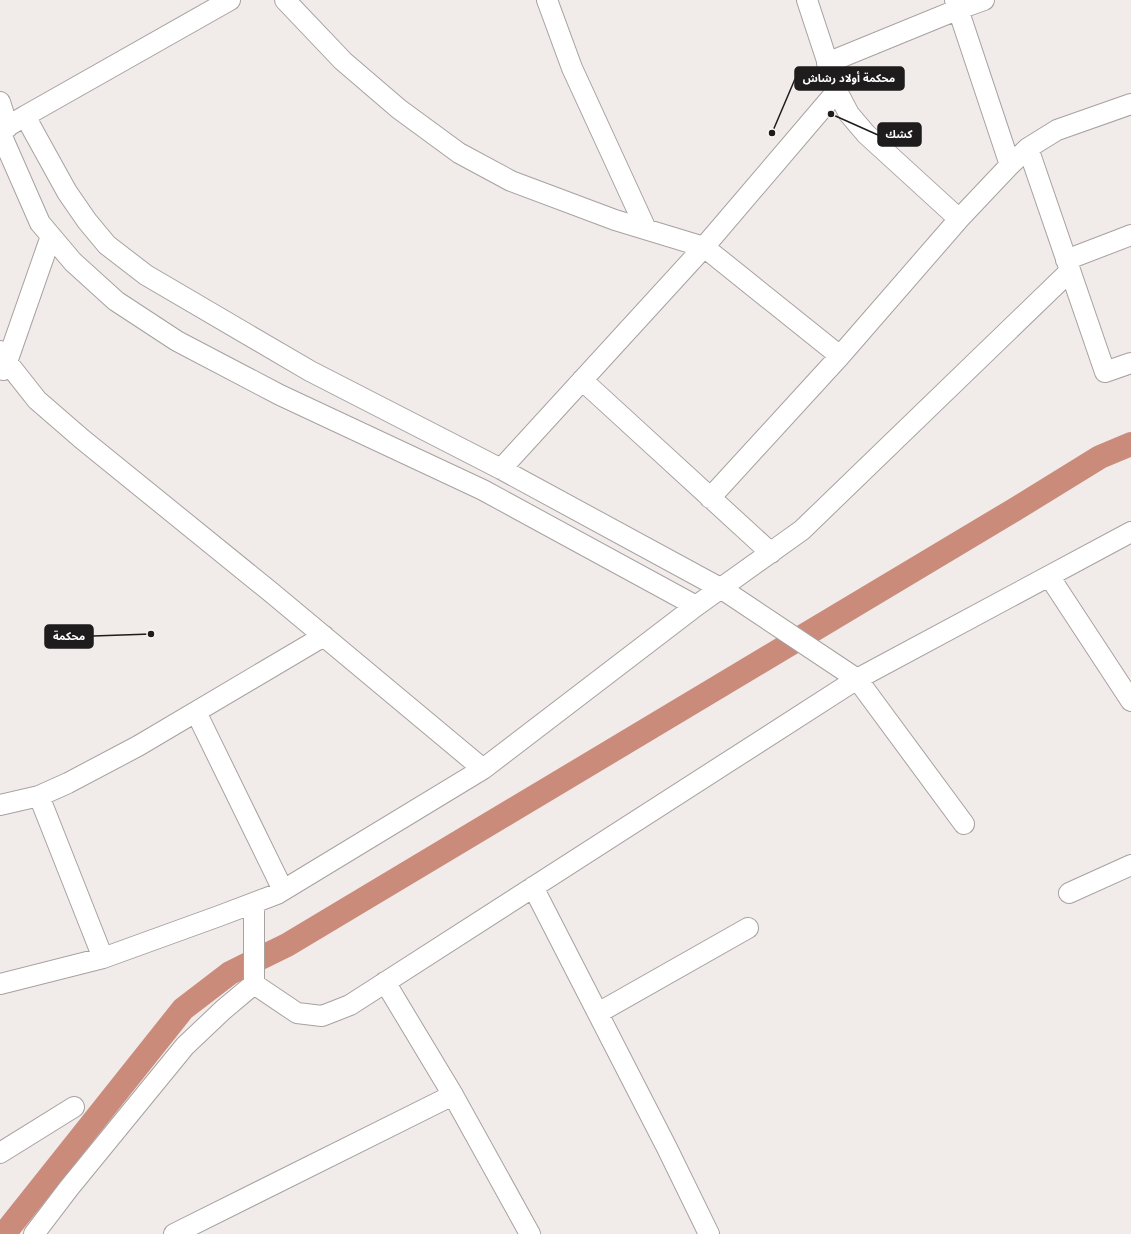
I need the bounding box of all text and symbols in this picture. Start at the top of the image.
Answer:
callout: محكمة أولاد رشاش [795,67,904,90]
text: محكمة أولاد رشاش [803,71,895,85]
callout: كشك [878,123,921,146]
text: كشك [886,127,913,141]
callout: محكمة [45,625,93,648]
text: محكمة [53,629,85,643]

